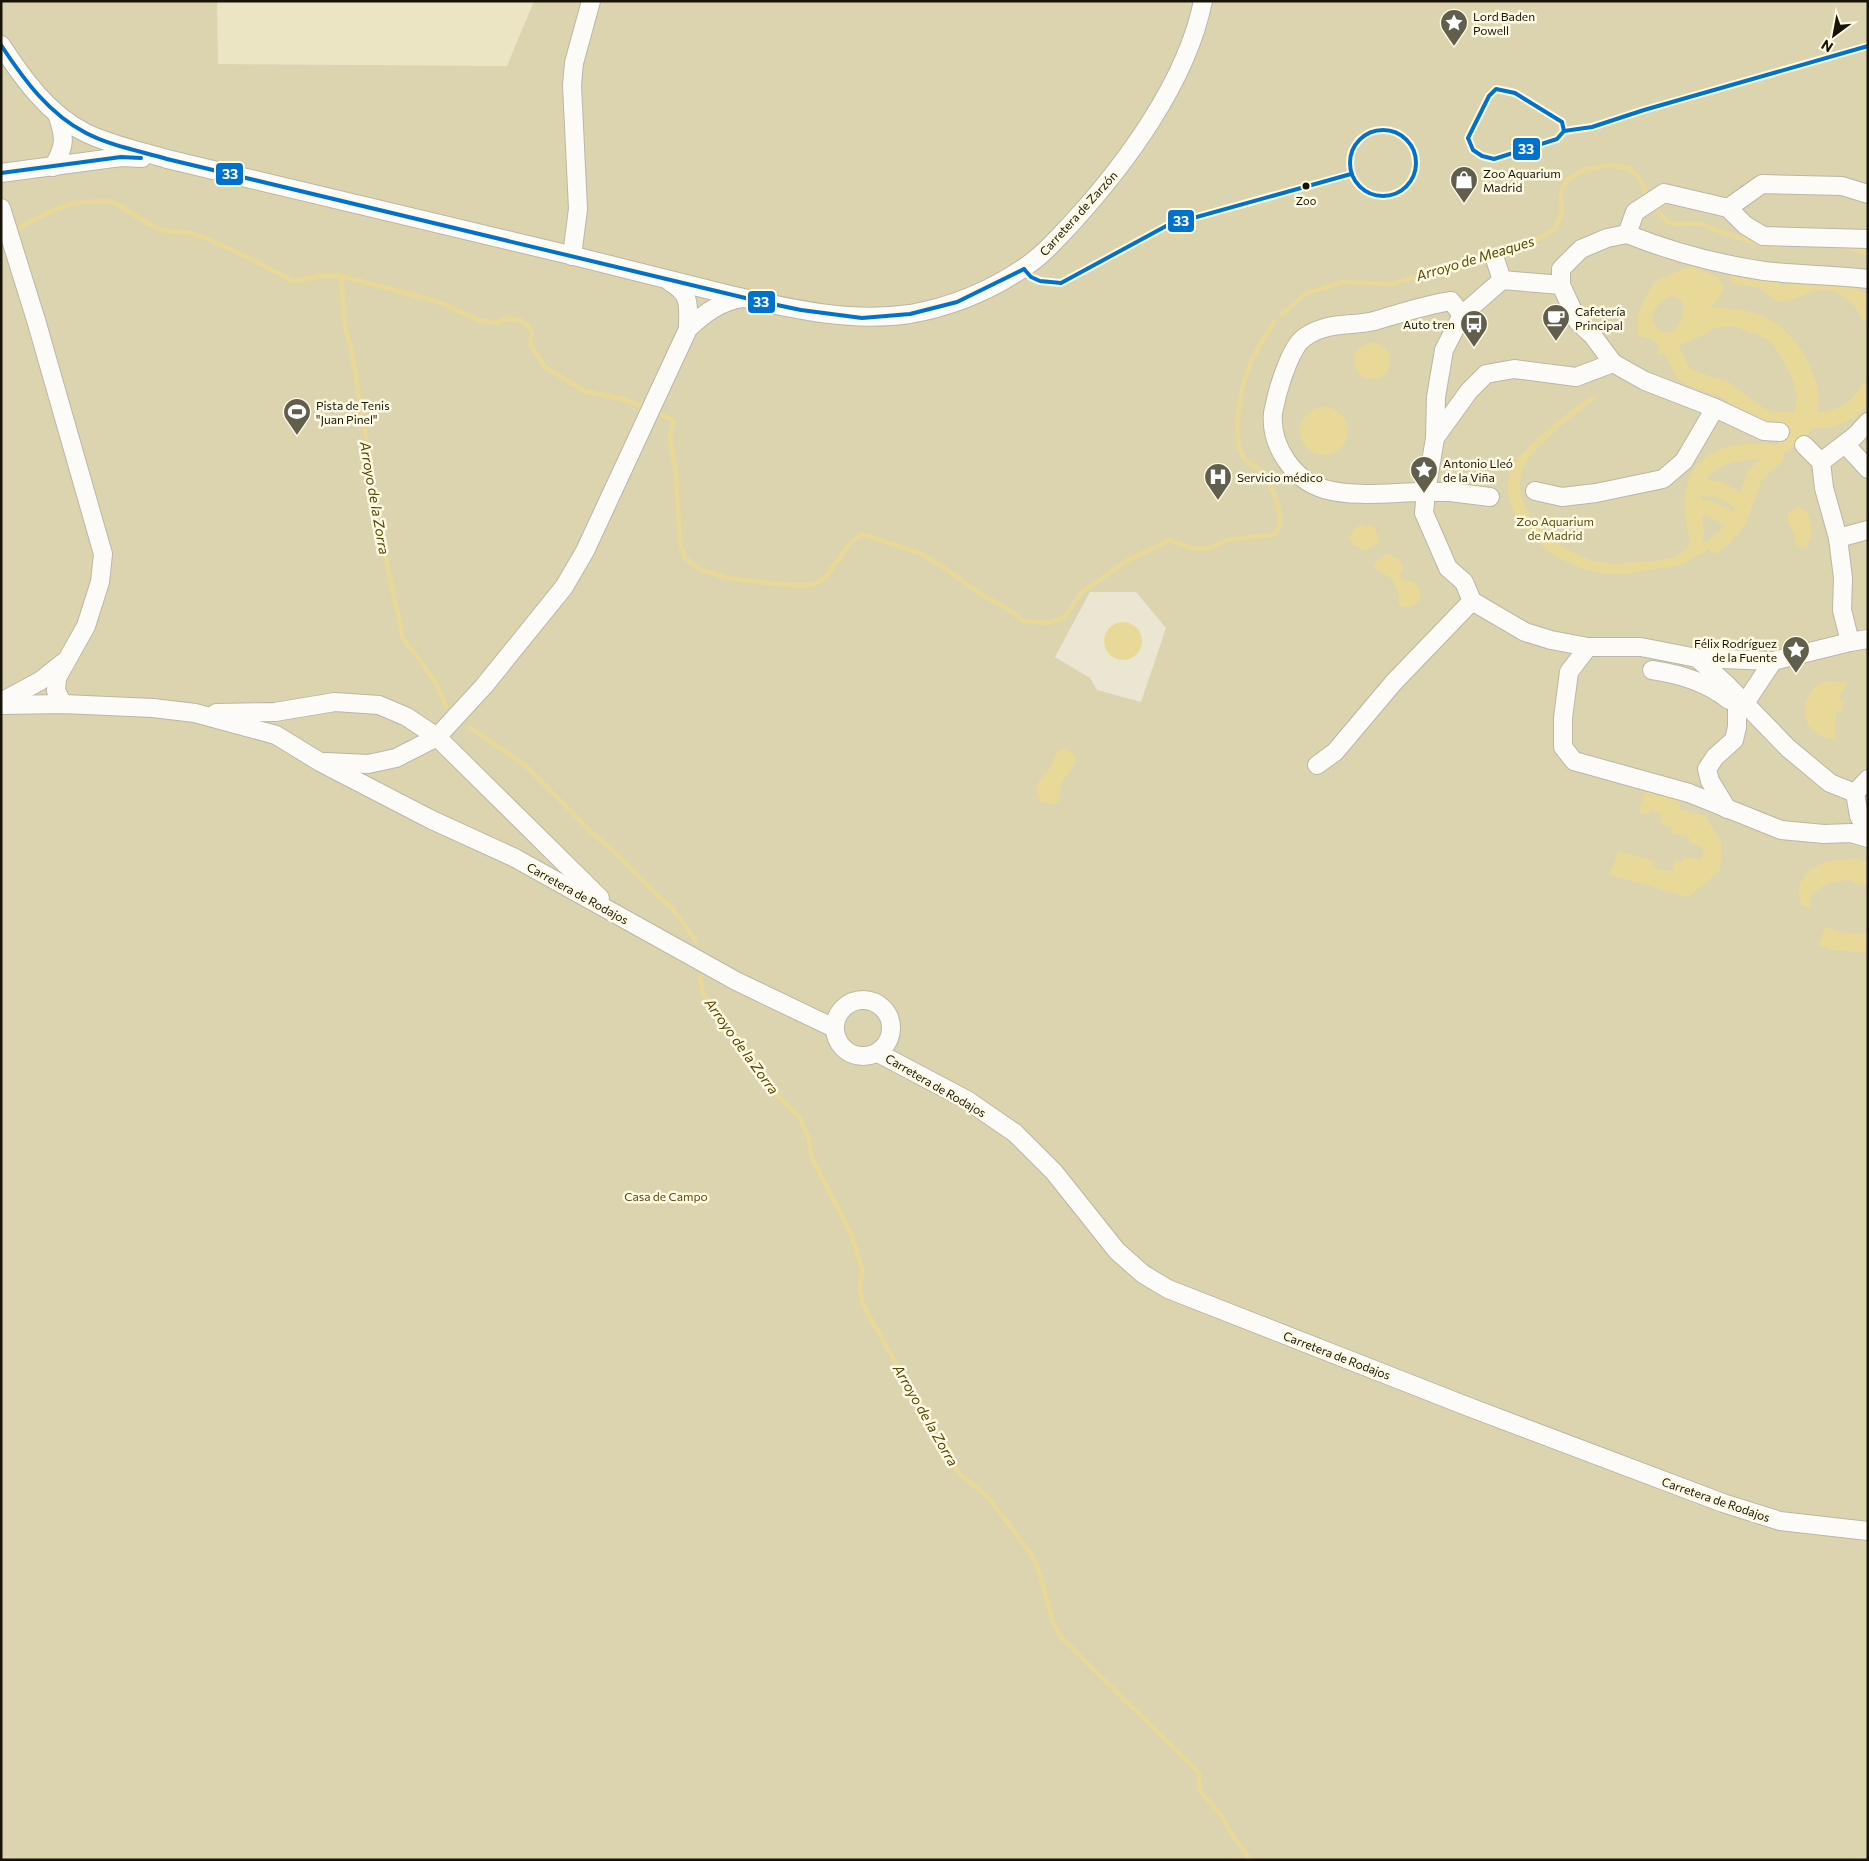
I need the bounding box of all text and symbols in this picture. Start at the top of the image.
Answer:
place icon: Lord Baden Powell [1439,8,1469,47]
place label: Lord Baden Powell [1473,9,1535,37]
north arrow [1809,10,1859,60]
text: N [1818,36,1836,56]
line badge: 33 [1512,137,1541,161]
text: 33 [1518,140,1534,157]
line badge: 33 [215,162,244,186]
text: 33 [222,165,238,182]
shop icon: Zoo Aquarium Madrid [1449,165,1479,204]
place label: Zoo Aquarium Madrid [1483,166,1561,194]
street label: Carretera de Zarzón [1036,168,1120,258]
marker: Zoo [1301,181,1311,191]
place label: Zoo [1296,194,1317,207]
line badge: 33 [1167,209,1195,233]
text: 33 [1173,212,1189,229]
water label: Arroyo de Meaques [1413,232,1536,284]
line badge: 33 [747,290,776,314]
text: 33 [753,293,769,310]
cafe icon: Cafetería Principal [1541,303,1571,342]
place label: Cafetería Principal [1575,304,1626,332]
bus stop icon: Auto tren [1459,309,1489,348]
place label: Auto tren [1403,317,1455,331]
sports icon: Pista de Tenis "Juan Pinel" [282,397,312,436]
place label: Pista de Tenis "Juan Pinel" [316,398,390,427]
water label: Arroyo de la Zorra [357,439,393,556]
place icon: Antonio Lleó de la Viña [1409,455,1439,494]
place label: Antonio Lleó de la Viña [1443,456,1513,484]
hospital icon: Servicio médico [1203,462,1233,501]
place label: Servicio médico [1237,470,1323,484]
park label: Zoo Aquarium de Madrid [1516,514,1594,542]
place icon: Félix Rodríguez de la Fuente [1781,635,1811,674]
place label: Félix Rodríguez de la Fuente [1694,636,1777,664]
street label: Carretera de Rodajos [525,859,631,927]
water label: Arroyo de la Zorra [701,994,783,1097]
street label: Carretera de Rodajos [883,1051,989,1119]
park label: Casa de Campo [624,1189,708,1203]
street label: Carretera de Rodajos [1281,1328,1393,1382]
water label: Arroyo de la Zorra [890,1360,962,1469]
street label: Carretera de Rodajos [1660,1474,1772,1524]

